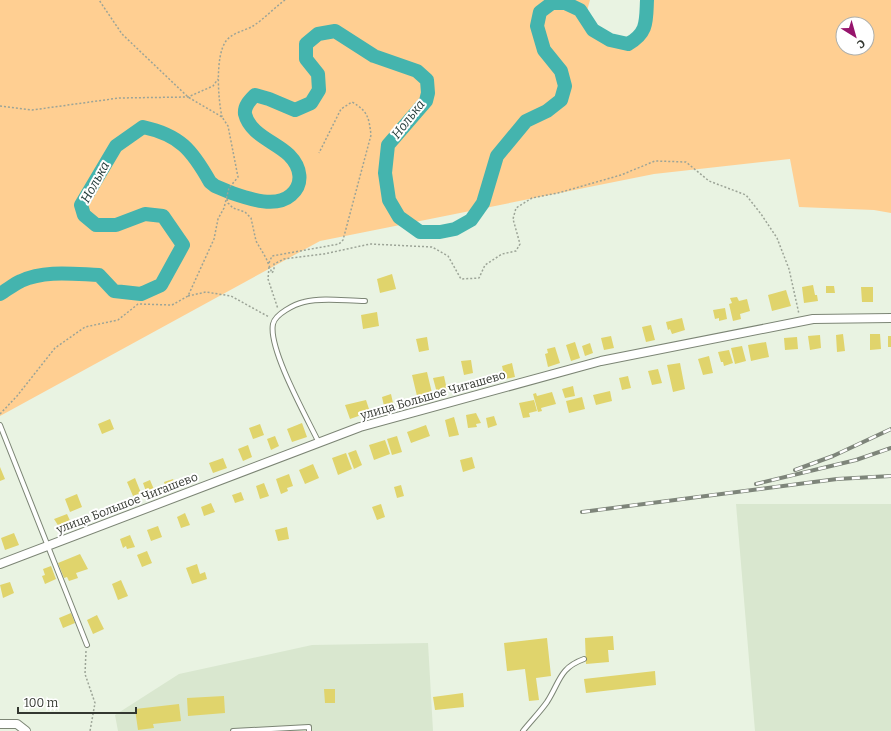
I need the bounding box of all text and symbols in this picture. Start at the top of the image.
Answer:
north arrow [835,16,875,56]
text: С [854,36,867,51]
water label: Нолька [388,97,428,141]
water label: Нолька [78,159,112,205]
street label: улица Большое Чигашево [358,368,507,423]
street label: улица Большое Чигашево [53,469,200,537]
scale bar [18,689,136,715]
text: 100 m [24,696,59,710]

